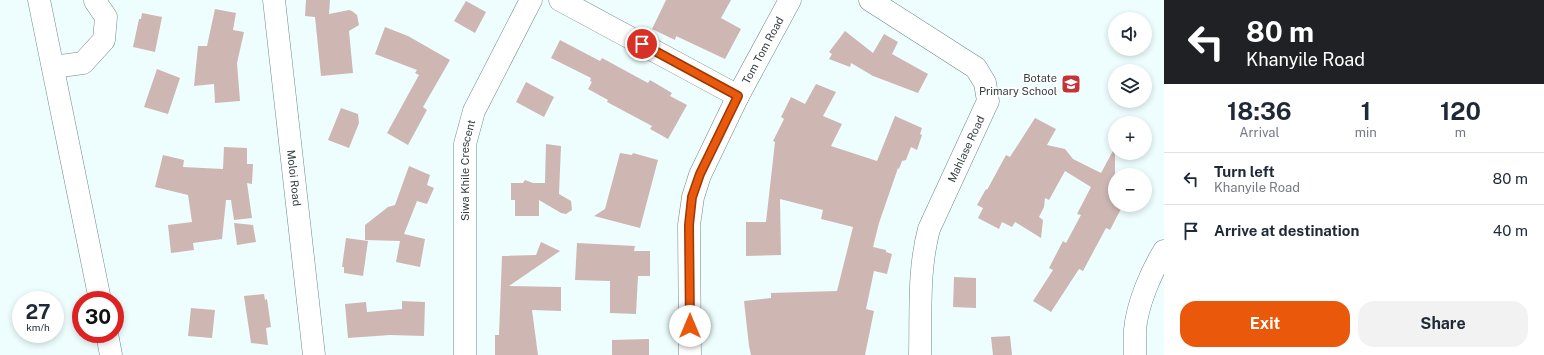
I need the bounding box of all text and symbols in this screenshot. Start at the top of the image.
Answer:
map controls [1108,12,1152,212]
button: sound [1108,12,1152,56]
street label: Tom Tom Road [740,15,786,86]
text: 80 m [1246,15,1314,48]
icon: left [1180,16,1232,68]
pin [625,27,659,61]
icon: arrive [631,33,653,55]
text: Khanyile Road [1246,49,1365,70]
button: layers [1108,64,1152,108]
place label: Botate Primary School [979,72,1057,97]
school or university icon: Botate Primary School [1060,73,1082,95]
text: 18:36 [1227,97,1292,125]
text: 1 [1361,97,1371,125]
text: 120 [1440,97,1481,125]
street label: Mahlase Road [945,114,987,184]
button: + [1108,116,1152,160]
street label: Siwa Khile Crescent [459,118,477,221]
text: Arrival [1239,125,1279,140]
text: min [1355,125,1377,140]
text: m [1455,125,1466,140]
street label: Moloi Road [285,149,303,207]
text: Turn left [1214,163,1275,180]
button: − [1108,168,1152,212]
icon: left [1180,168,1202,190]
text: 80 m [1493,170,1528,187]
text: Khanyile Road [1214,180,1300,195]
icon: arrive [1180,220,1202,242]
text: Arrive at destination [1214,222,1359,239]
text: 40 m [1493,222,1528,239]
speed limit sign: 30 [72,291,124,343]
text: 27 [25,300,51,324]
button: Exit [1180,301,1350,347]
button: Share [1358,301,1528,347]
position arrow [669,305,711,347]
text: km/h [26,321,50,333]

